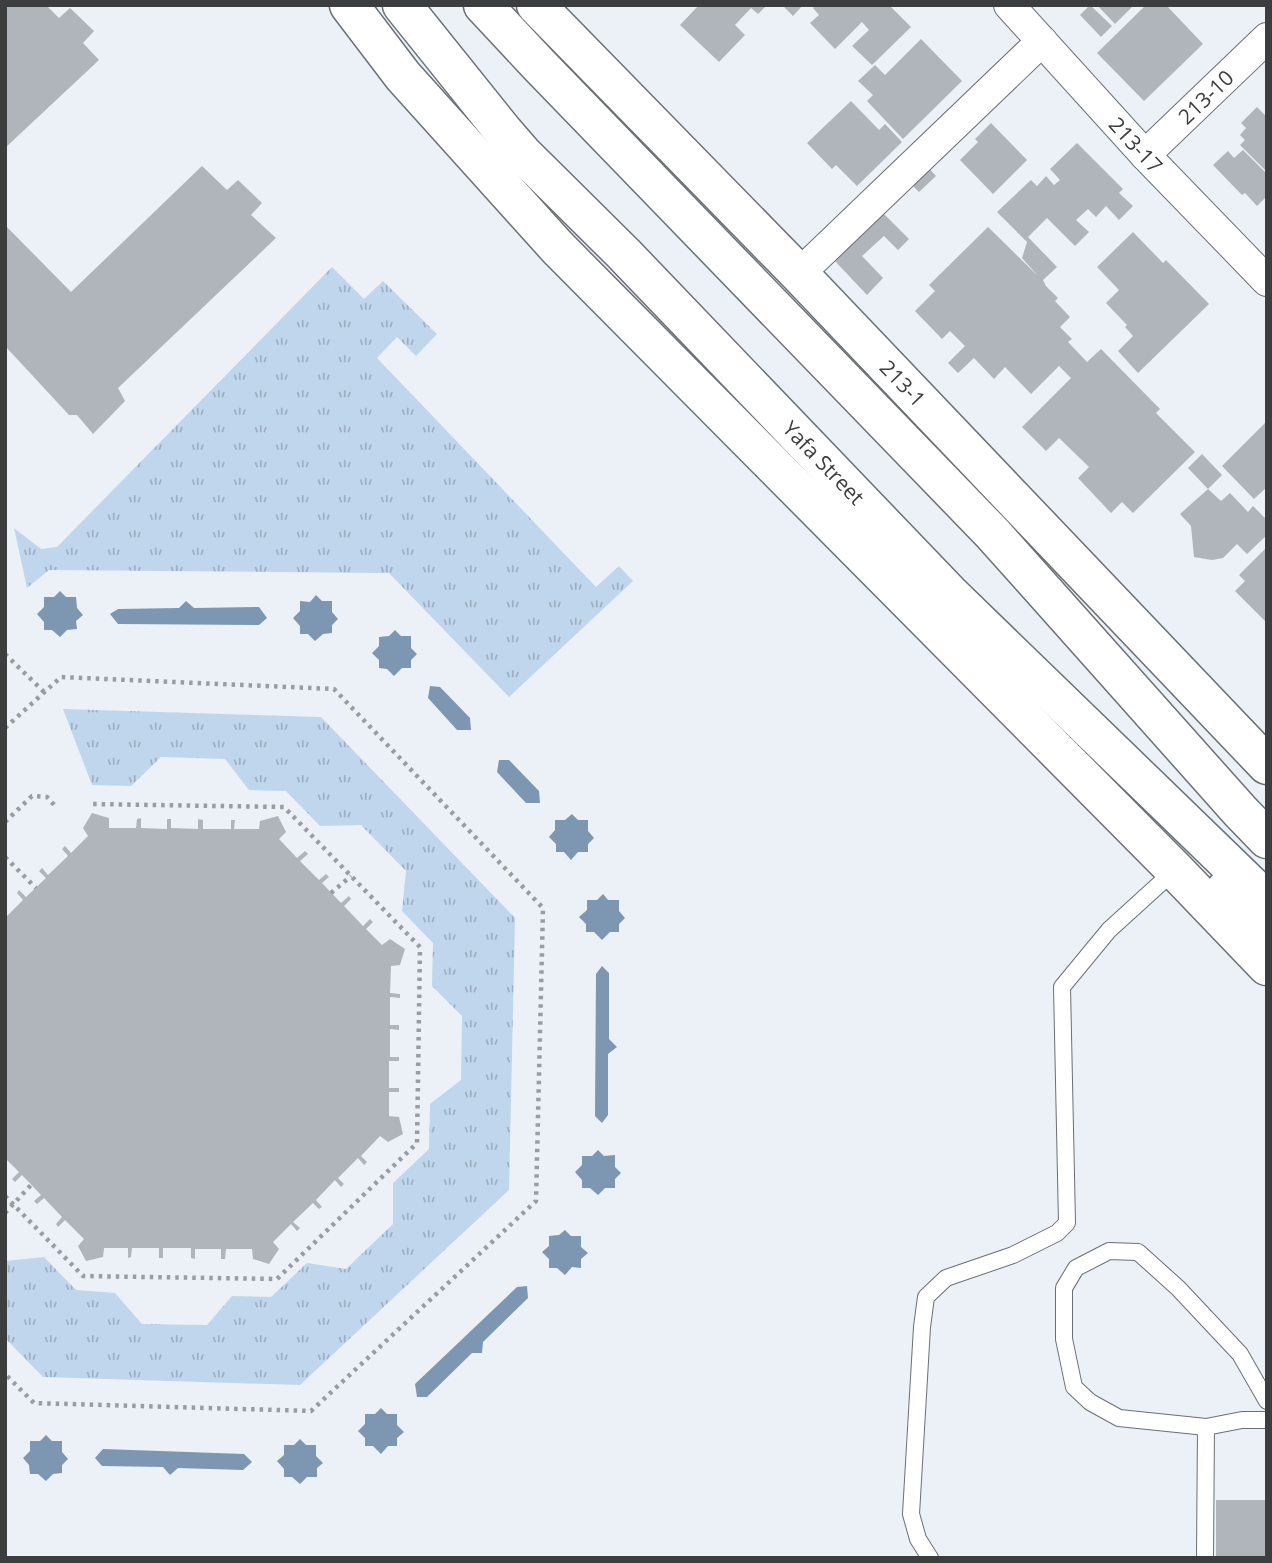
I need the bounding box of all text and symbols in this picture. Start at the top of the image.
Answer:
street label: 213-10 [1172,64,1239,130]
street label: 213-17 [1103,111,1169,179]
street label: 213-1 [874,354,932,413]
street label: Yafa Street [777,414,871,511]

